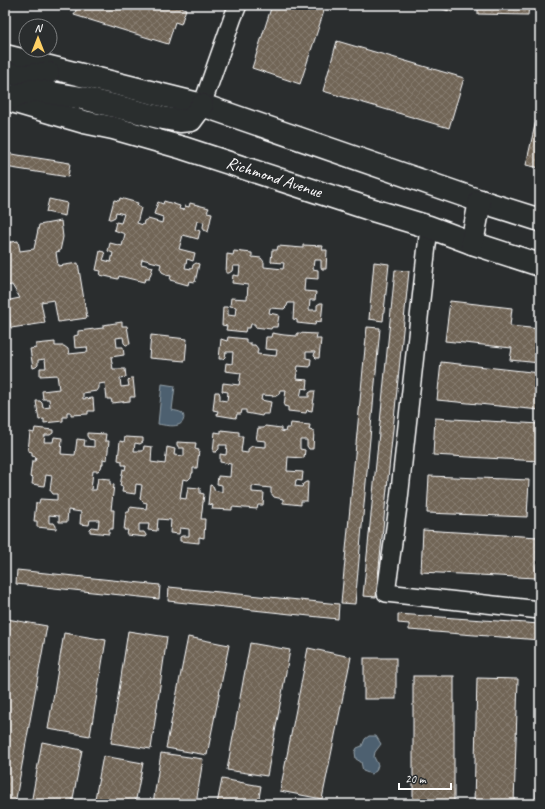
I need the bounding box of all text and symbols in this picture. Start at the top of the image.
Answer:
north arrow [18,18,58,58]
text: N [35,21,44,35]
street label: Richmond Avenue [224,152,326,203]
scale bar [399,765,451,791]
text: 20 m [405,771,427,787]

